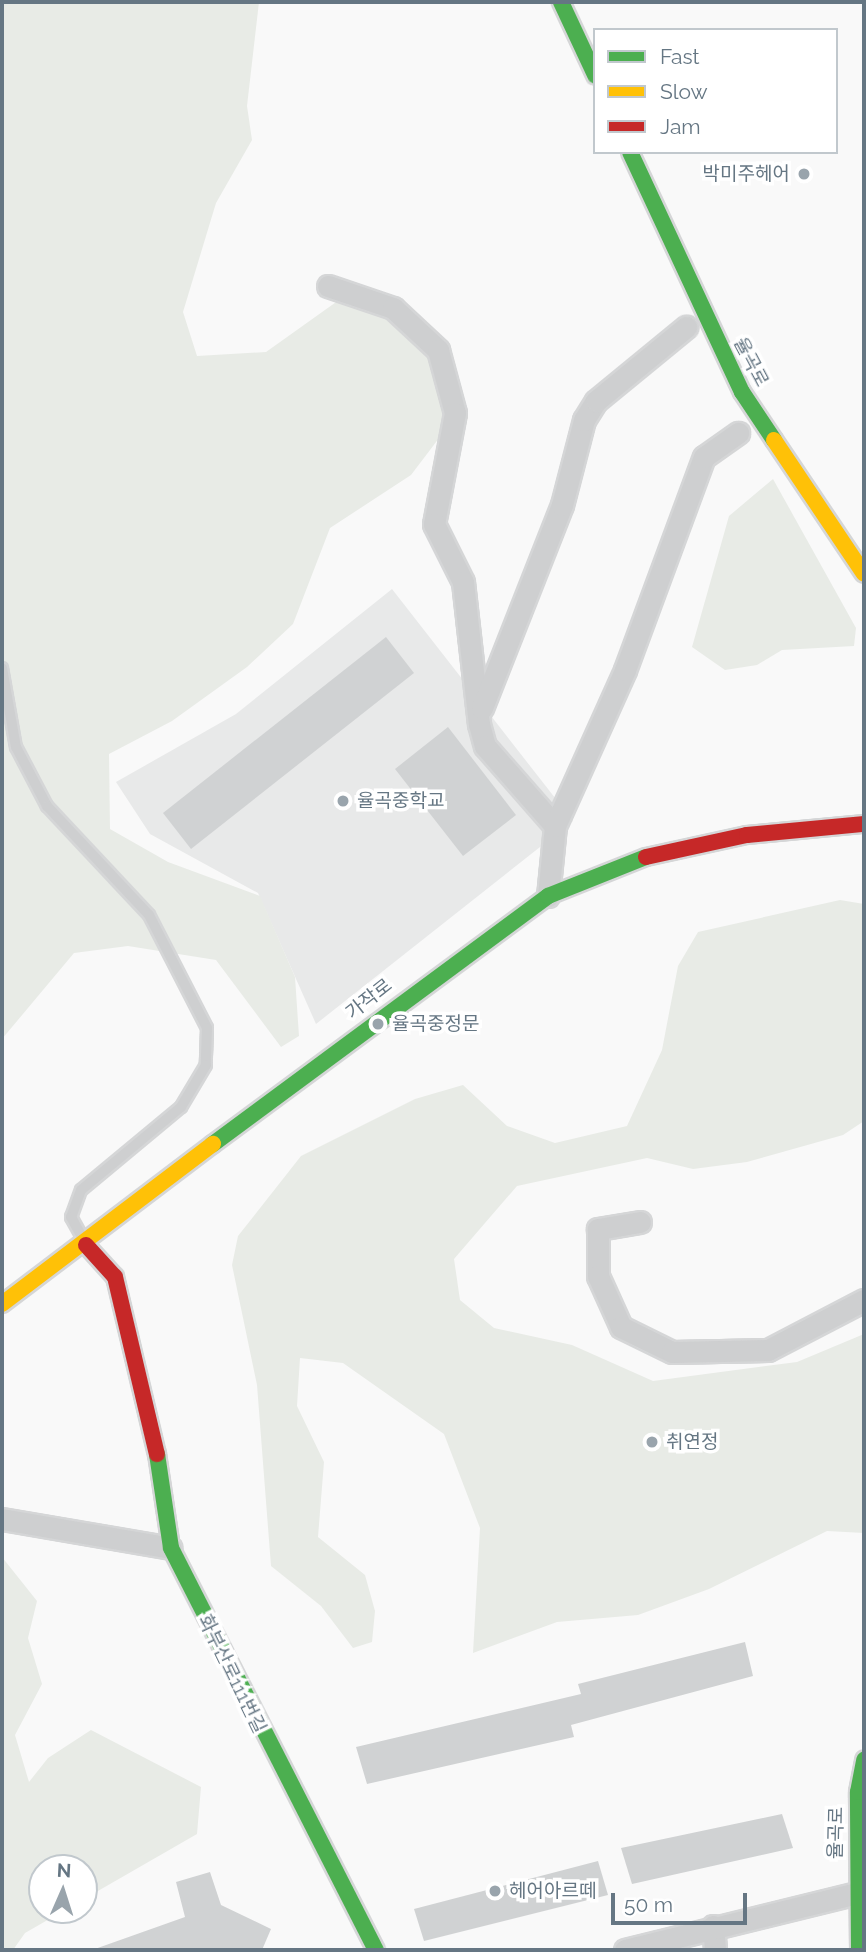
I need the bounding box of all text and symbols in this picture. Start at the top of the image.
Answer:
legend [593,28,838,154]
text: Fast [660,44,700,69]
text: Slow [660,79,708,104]
text: Jam [660,114,701,139]
place label: 박미주헤어 [703,163,790,185]
marker: 박미주헤어 [796,166,812,182]
street label: 율곡로 [729,333,773,391]
place label: 율곡중학교 [357,790,444,812]
marker: 율곡중학교 [335,793,351,809]
street label: 가작로 [341,974,397,1024]
place label: 율곡중정문 [392,1013,479,1035]
marker: 율곡중정문 [370,1016,386,1032]
place label: 취연정 [666,1431,718,1453]
marker: 취연정 [644,1434,660,1450]
street label: 화부산로111번길 [193,1611,271,1737]
street label: 율곡로 [824,1807,848,1859]
north arrow [28,1854,98,1924]
text: N [56,1859,72,1881]
scale bar [614,1878,750,1922]
place label: 헤어아르떼 [509,1880,596,1902]
marker: 헤어아르떼 [487,1883,503,1899]
text: 50 m [624,1892,673,1917]

